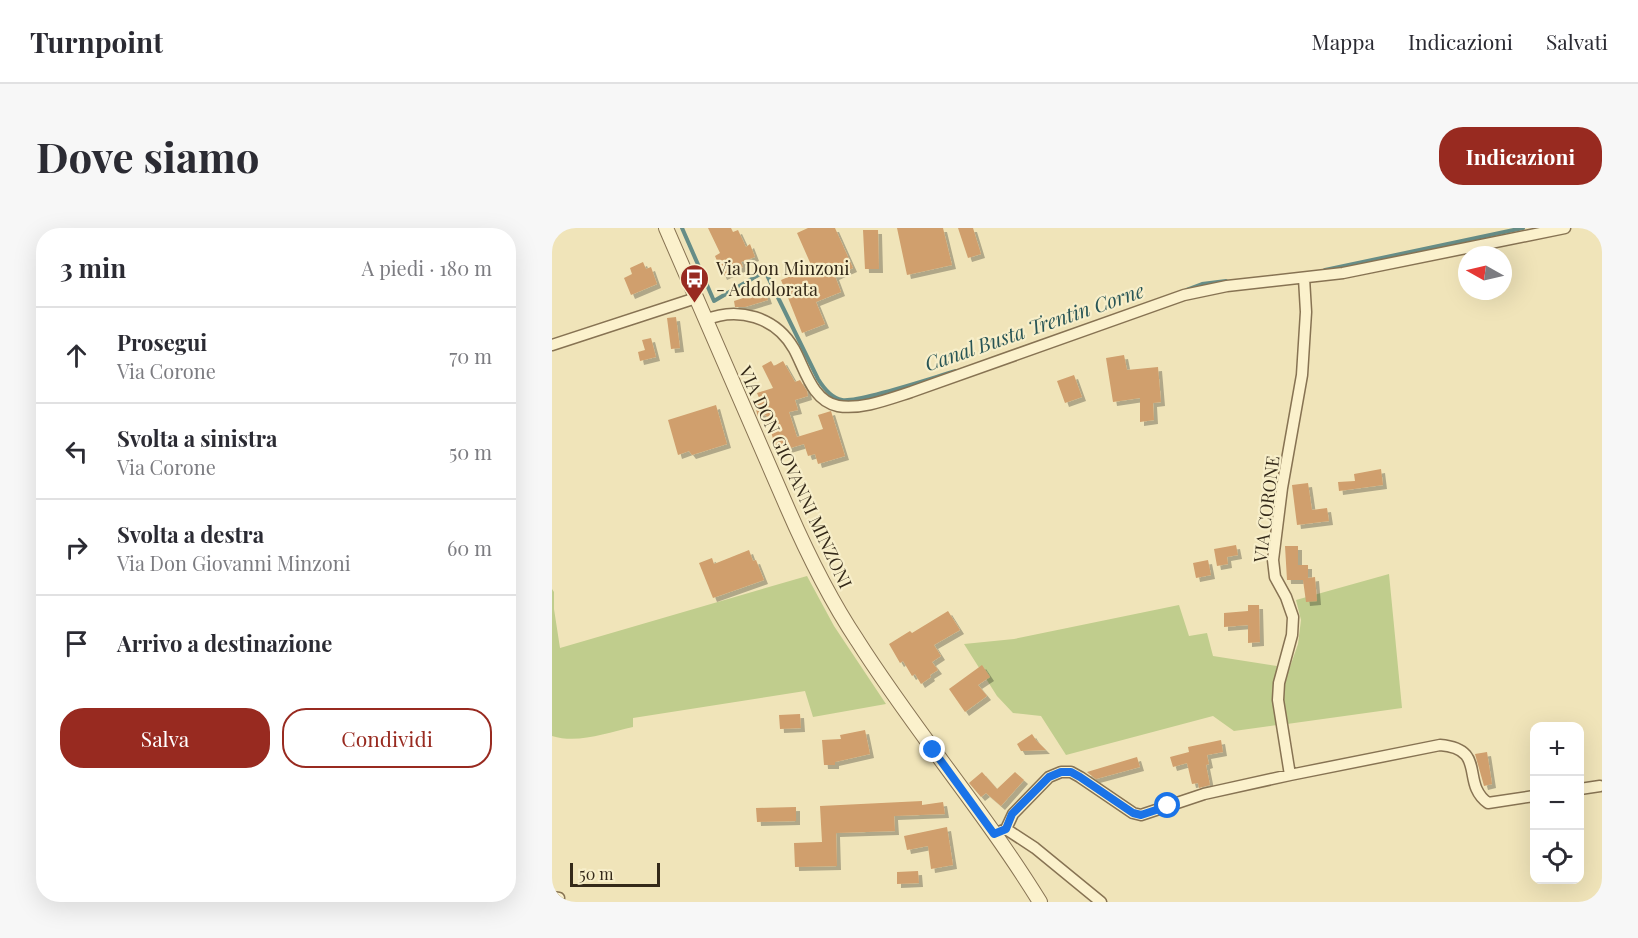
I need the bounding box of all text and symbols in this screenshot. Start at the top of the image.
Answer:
text: Turnpoint [30,23,163,60]
text: Mappa [1311,27,1375,55]
text: Indicazioni [1408,27,1513,55]
text: Salvati [1546,27,1608,55]
button: Indicazioni [1439,127,1602,185]
text: Dove siamo [36,128,260,184]
north arrow [1458,246,1512,300]
text: 3 min [60,250,126,285]
text: A piedi · 180 m [362,254,492,281]
place label: Via Don Minzoni - Addolorata [715,256,850,301]
bus stop icon: Via Don Minzoni - Addolorata [679,262,711,304]
water label: Canal Busta Trentin Corne [921,276,1148,376]
text: Prosegui [117,327,207,357]
icon: ahead [60,339,93,372]
text: 70 m [449,342,492,369]
text: Via Corone [117,357,216,384]
street label: VIA DON GIOVANNI MINZONI [733,361,858,592]
text: Svolta a sinistra [117,423,277,453]
icon: left [60,435,93,468]
text: 50 m [449,438,492,465]
text: Via Corone [117,453,216,480]
street label: VIA CORONE [1247,454,1284,565]
text: Svolta a destra [117,519,264,549]
icon: right [60,531,93,564]
text: 60 m [447,534,492,561]
text: Via Don Giovanni Minzoni [117,549,351,576]
icon: arrive [60,627,93,660]
text: Arrivo a destinazione [117,628,332,658]
button: Salva [60,708,270,768]
button: Condividi [282,708,492,768]
map controls [1530,722,1584,884]
button: + [1530,722,1584,776]
route end [919,736,945,762]
button: − [1530,776,1584,830]
route start [1154,792,1180,818]
button: locate [1530,830,1584,884]
scale bar [570,860,660,888]
text: 50 m [579,863,613,884]

